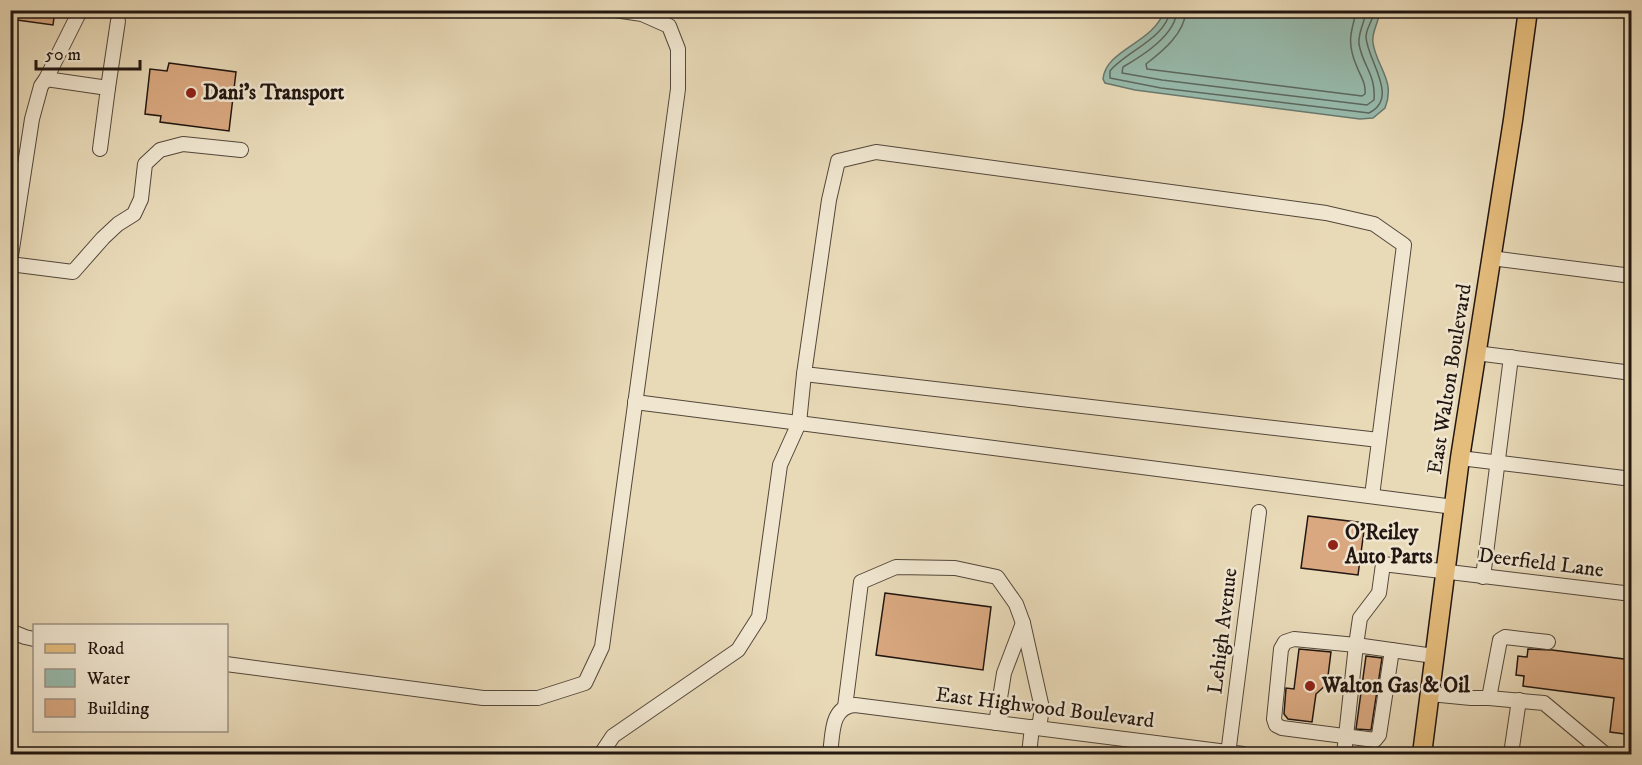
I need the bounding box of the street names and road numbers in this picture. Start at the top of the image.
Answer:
street label: East Walton Boulevard [1422,281,1478,476]
street label: Deerfield Lane [1477,542,1606,584]
street label: Lehigh Avenue [1202,566,1244,695]
street label: East Highwood Boulevard [934,682,1156,734]

